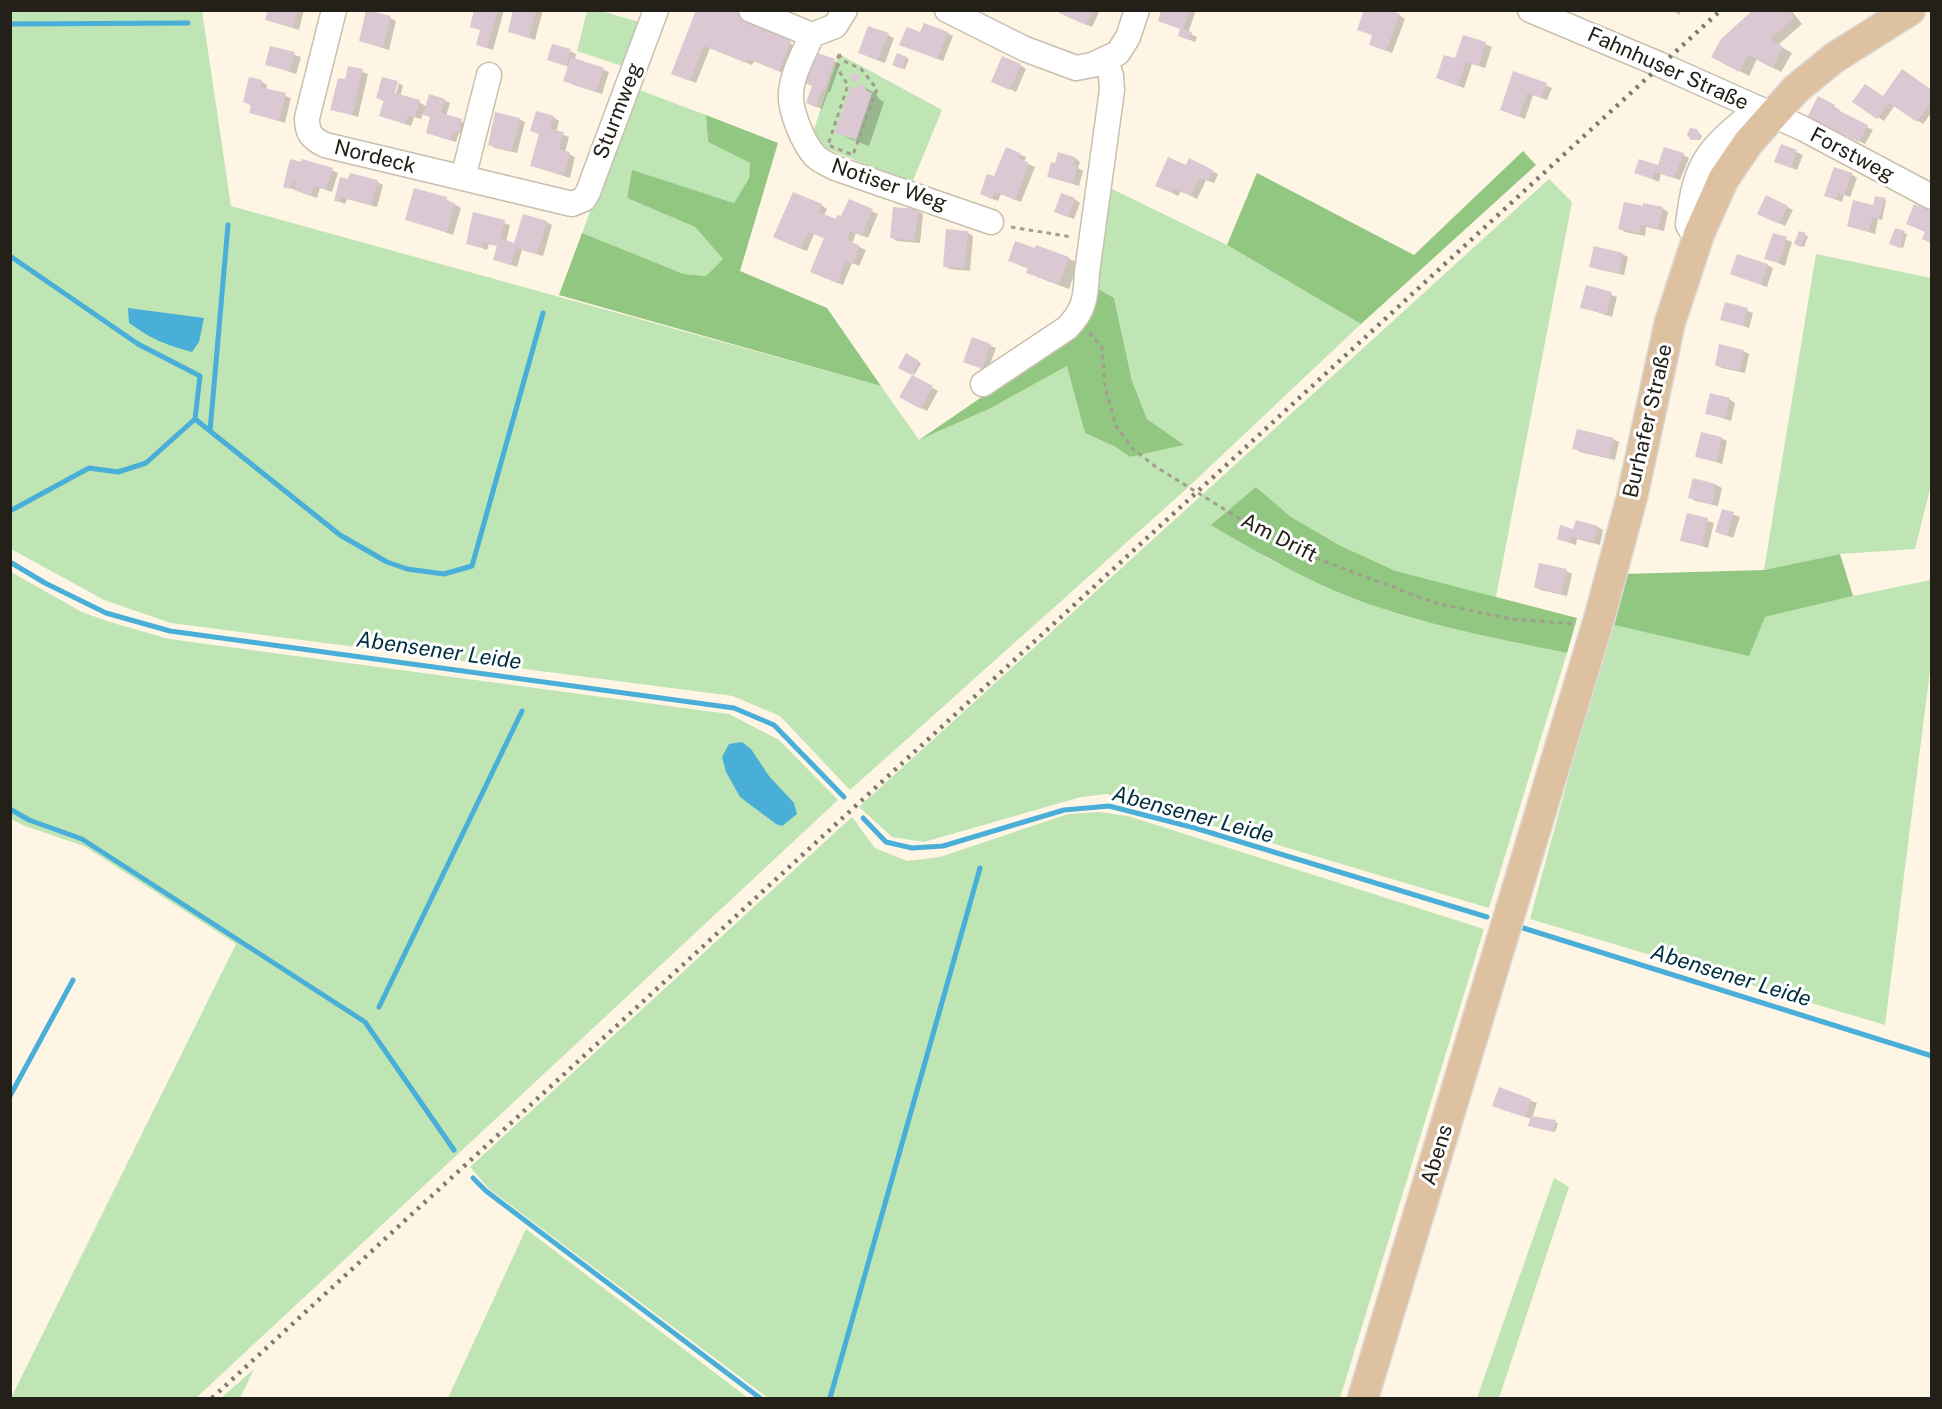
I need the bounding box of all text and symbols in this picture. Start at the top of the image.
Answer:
street label: Fahnhuser Straße [1583,22,1753,116]
street label: Sturmweg [588,59,648,163]
street label: Forstweg [1806,122,1898,188]
street label: Nordeck [332,135,418,179]
street label: Notiser Weg [828,154,950,216]
street label: Burhafer Straße [1618,342,1678,500]
street label: Am Drift [1237,508,1321,568]
water label: Abensener Leide [355,626,523,676]
water label: Abensener Leide [1109,781,1277,849]
water label: Abensener Leide [1648,939,1814,1013]
street label: Abens [1416,1122,1458,1188]

